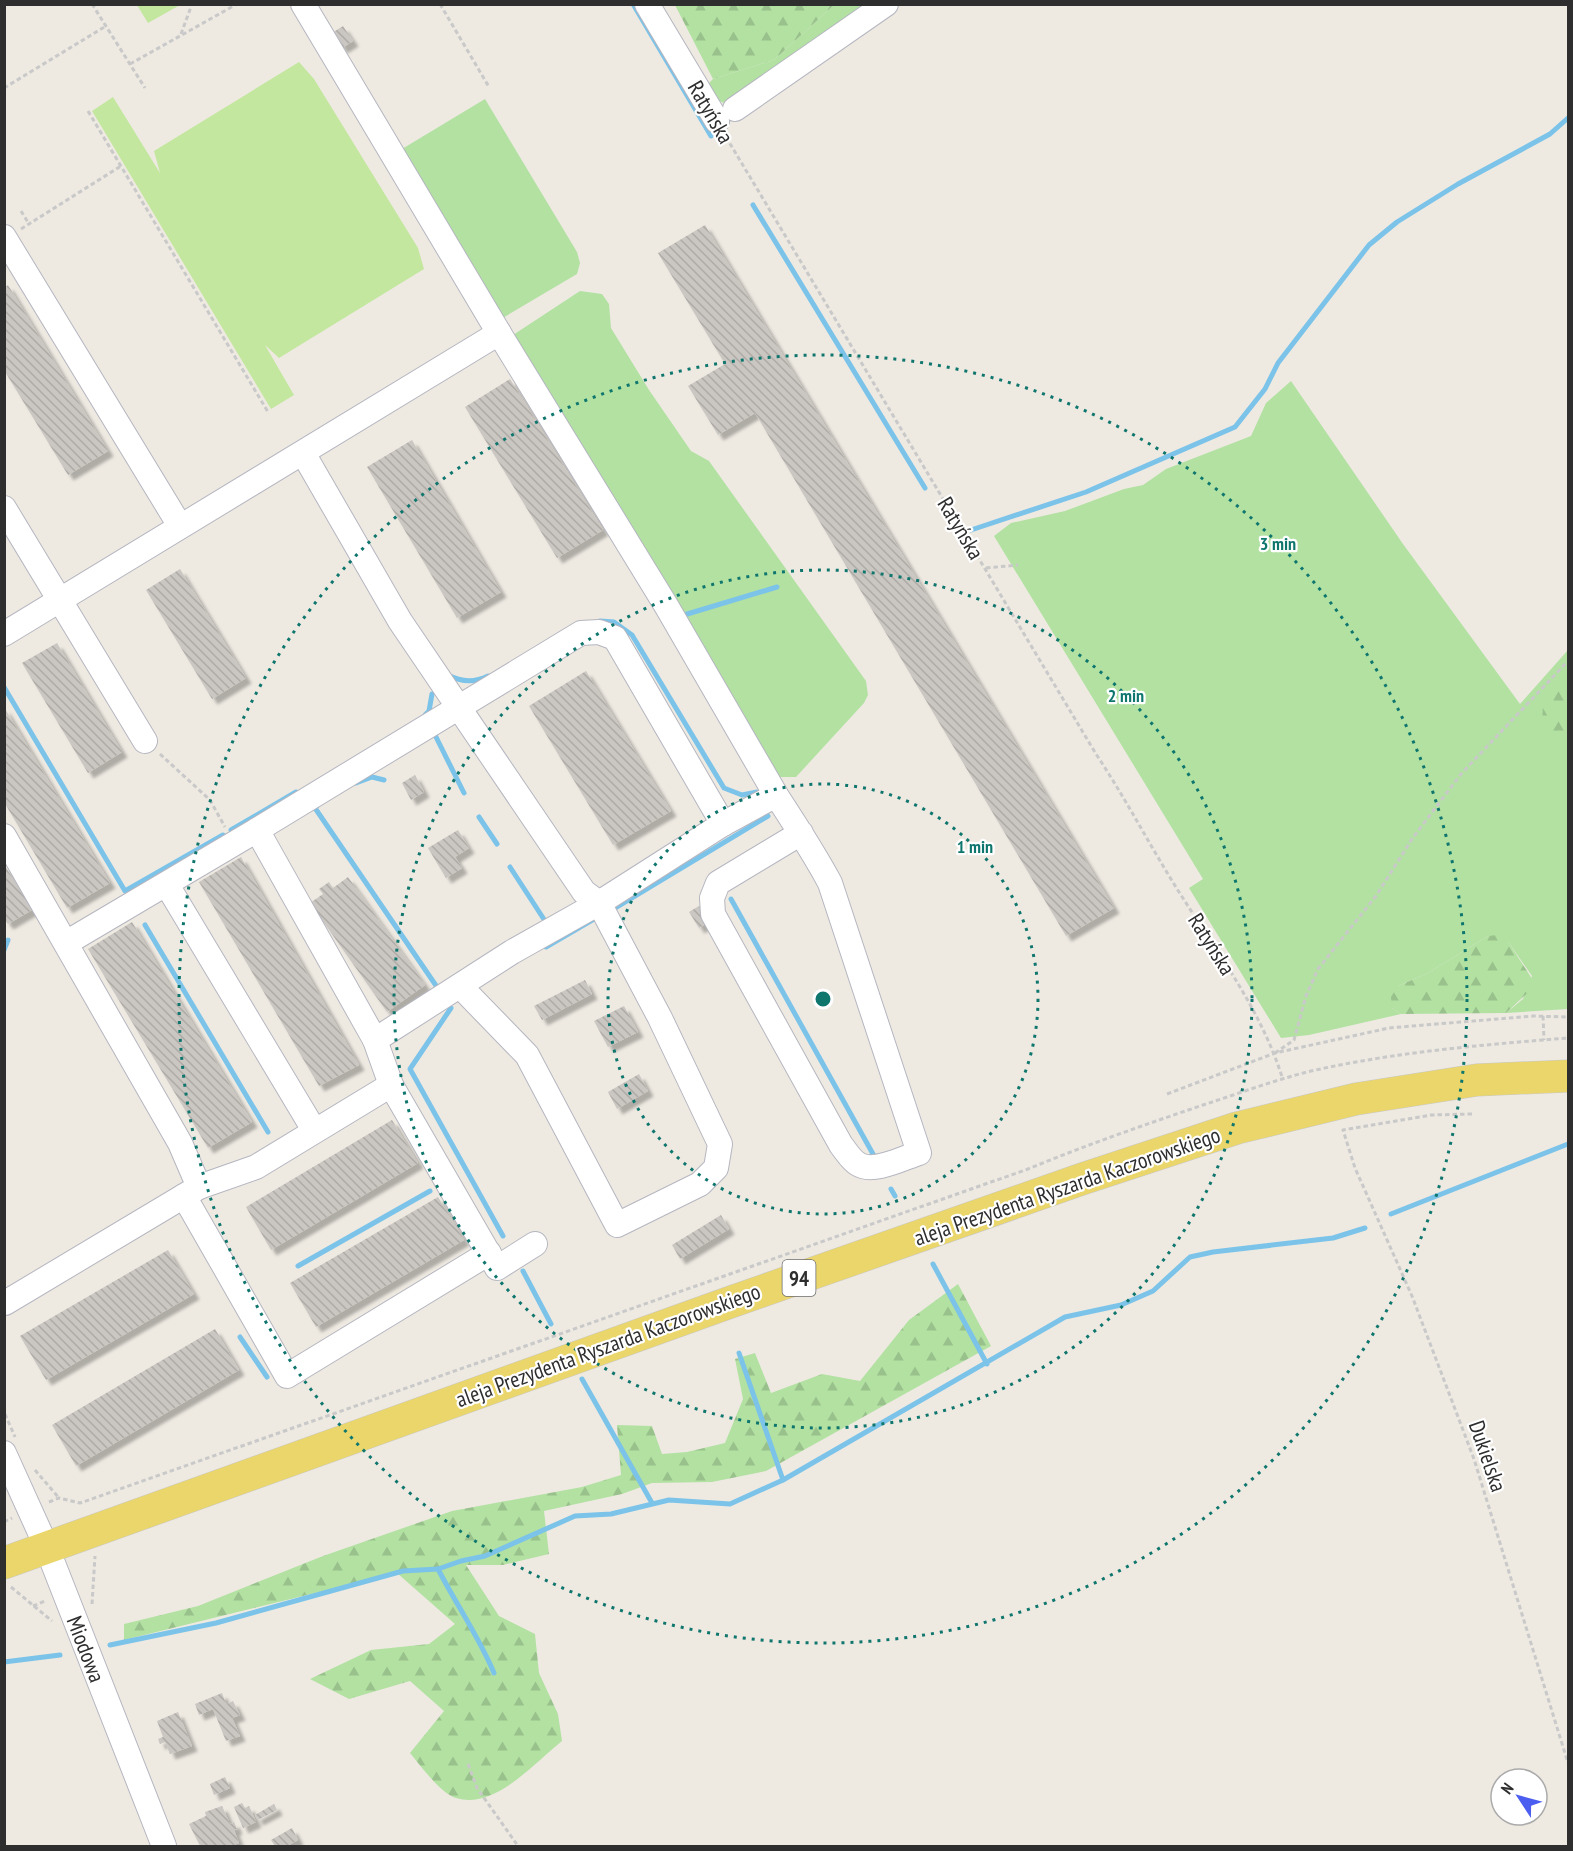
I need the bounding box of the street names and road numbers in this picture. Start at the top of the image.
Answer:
street label: Ratyńska [682,76,740,148]
street label: Ratyńska [931,492,991,564]
street label: Ratyńska [1182,908,1242,980]
street label: aleja Prezydenta Ryszarda Kaczorowskiego [910,1120,1224,1252]
road number: 94 [782,1260,816,1296]
street label: aleja Prezydenta Ryszarda Kaczorowskiego [452,1277,764,1413]
street label: Dukielska [1463,1417,1513,1495]
street label: Miodowa [61,1612,111,1686]

